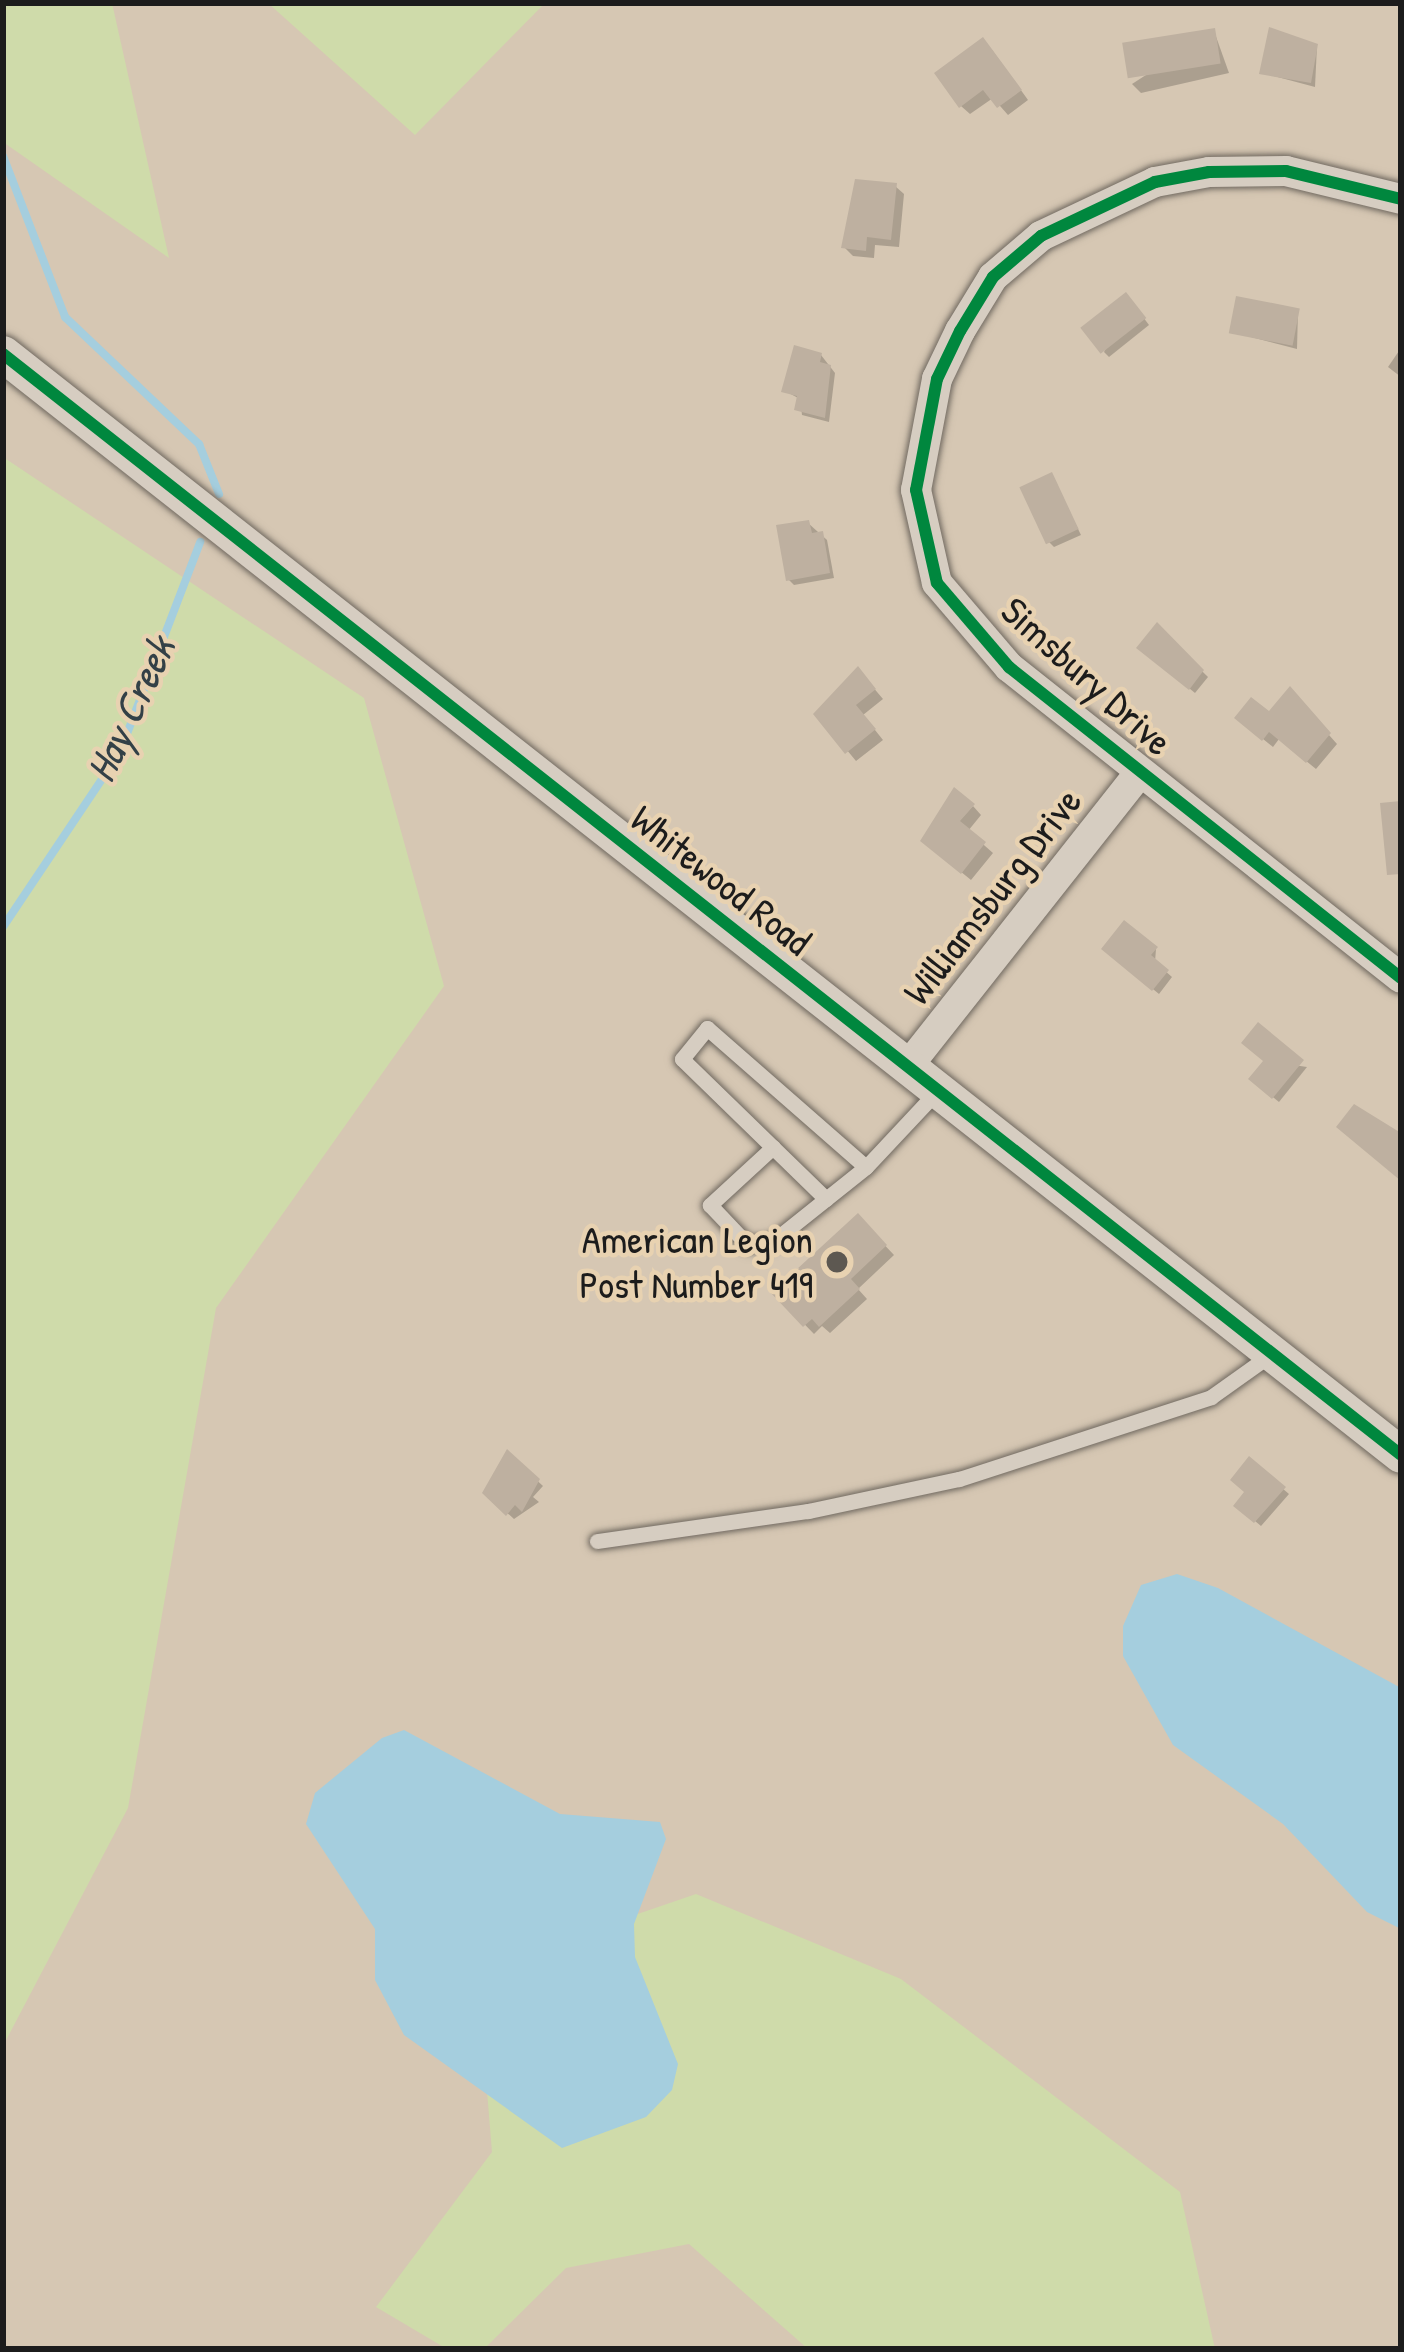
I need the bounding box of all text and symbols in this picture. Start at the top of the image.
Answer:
street label: Simsbury Drive [992,587,1182,765]
water label: Hay Creek [75,629,185,789]
street label: Williamsburg Drive [893,779,1091,1013]
street label: Whitewood Road [622,795,820,965]
place label: American Legion Post Number 419 [580,1217,813,1308]
marker: American Legion Post Number 419 [824,1249,850,1275]

